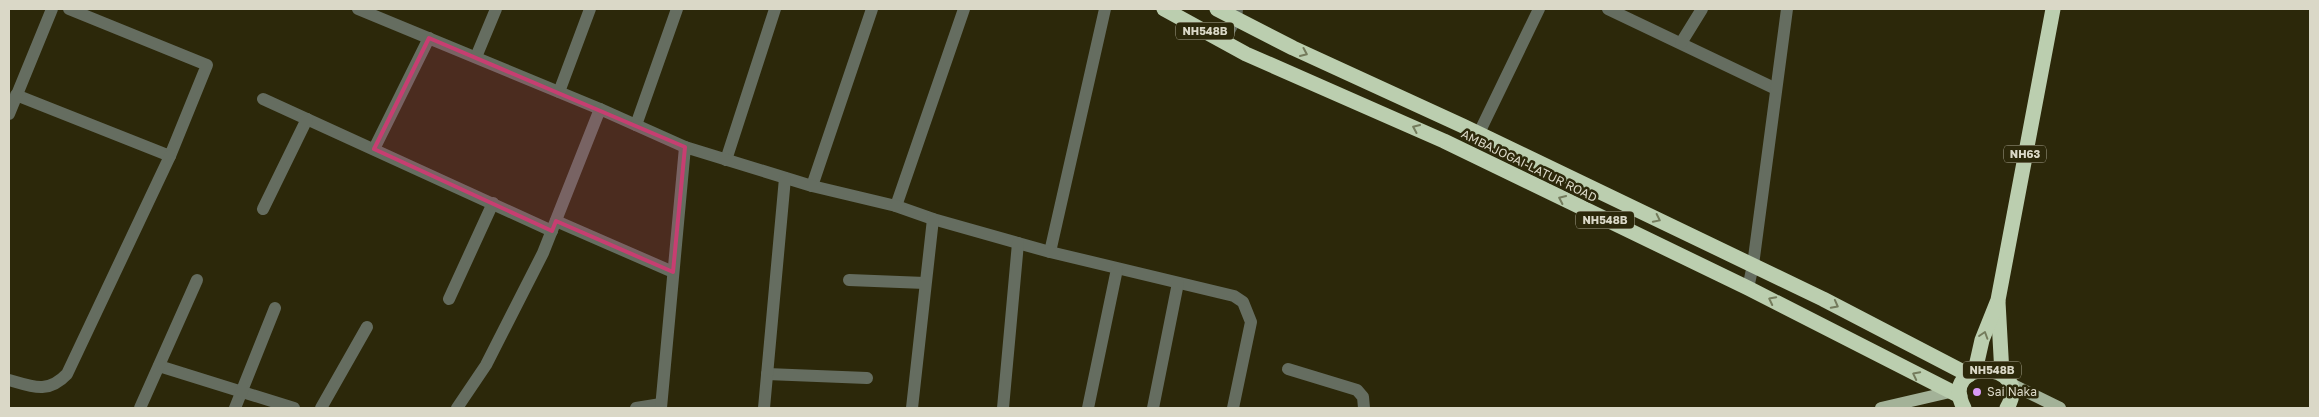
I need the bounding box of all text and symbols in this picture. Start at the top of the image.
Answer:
road number: NH548B [1176,22,1234,40]
one-way arrow [1299,47,1308,58]
one-way arrow [1412,124,1421,135]
street label: AMBAJOGAI-LATUR ROAD [1459,126,1600,205]
road number: NH63 [2004,146,2046,162]
one-way arrow [1558,195,1567,205]
road number: NH548B [1576,212,1634,228]
one-way arrow [1652,212,1661,223]
one-way arrow [1768,296,1777,306]
one-way arrow [1830,299,1839,309]
one-way arrow [1978,331,1988,340]
road number: NH548B [1963,362,2021,378]
one-way arrow [1912,371,1921,381]
place label: Sai Naka [1987,384,2037,399]
marker: Sai Naka [1971,386,1983,398]

